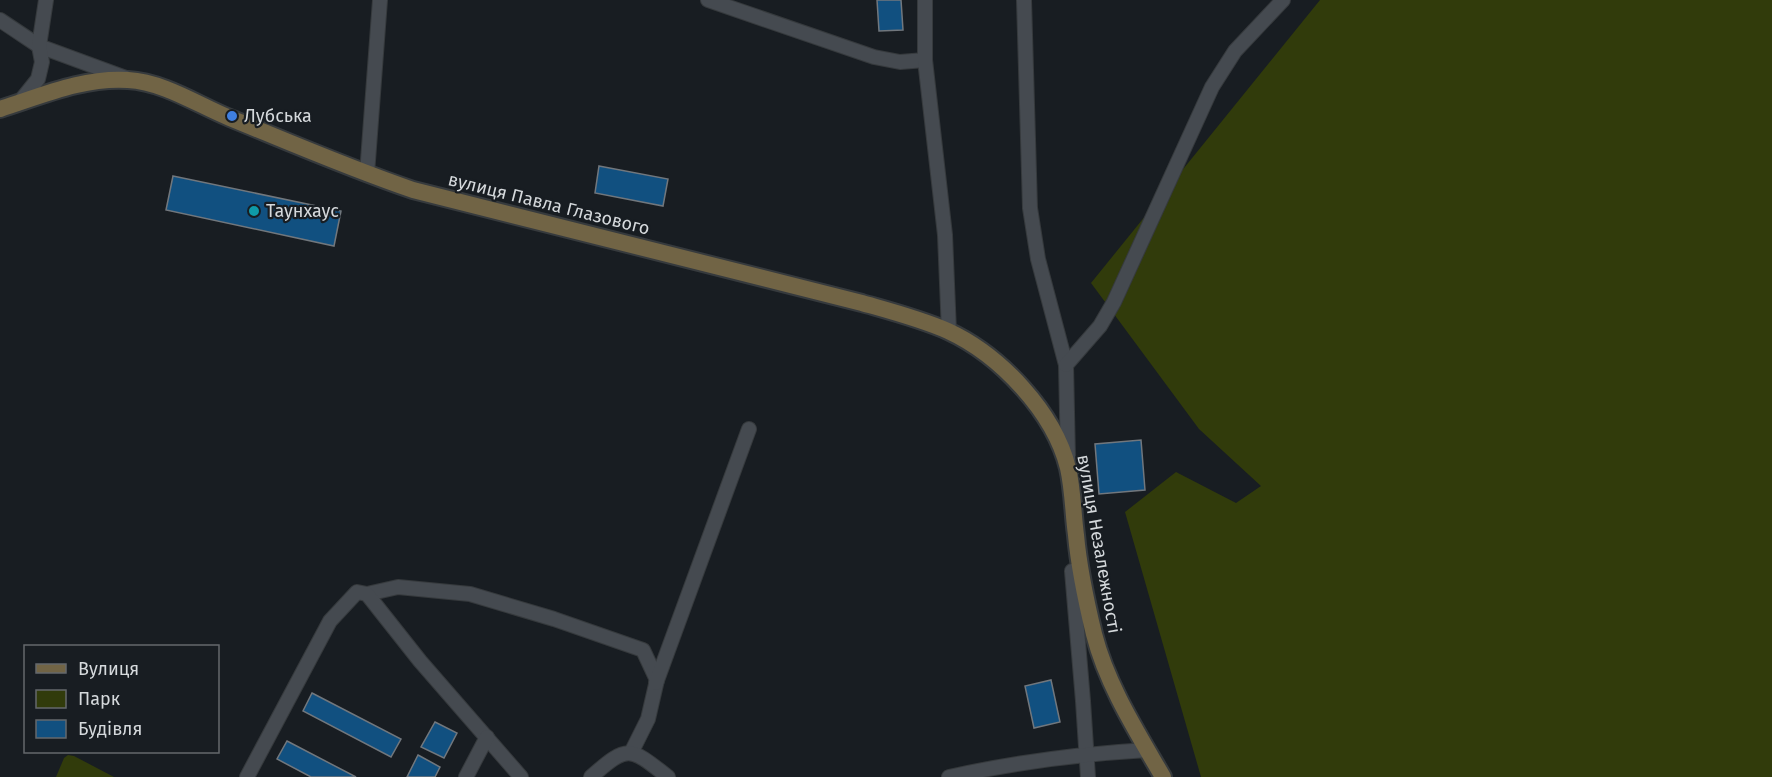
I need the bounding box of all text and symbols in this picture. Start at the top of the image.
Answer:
place label: Лубська [244,105,312,127]
marker: Лубська [225,109,239,123]
street label: вулиця Павла Глазового [446,168,652,240]
place label: Таунхаус [266,200,339,222]
marker: Таунхаус [247,204,261,218]
street label: вулиця Незалежності [1072,453,1126,635]
legend [24,645,219,753]
text: Вулиця [78,658,139,680]
text: Парк [78,688,121,710]
text: Будівля [78,718,142,740]

